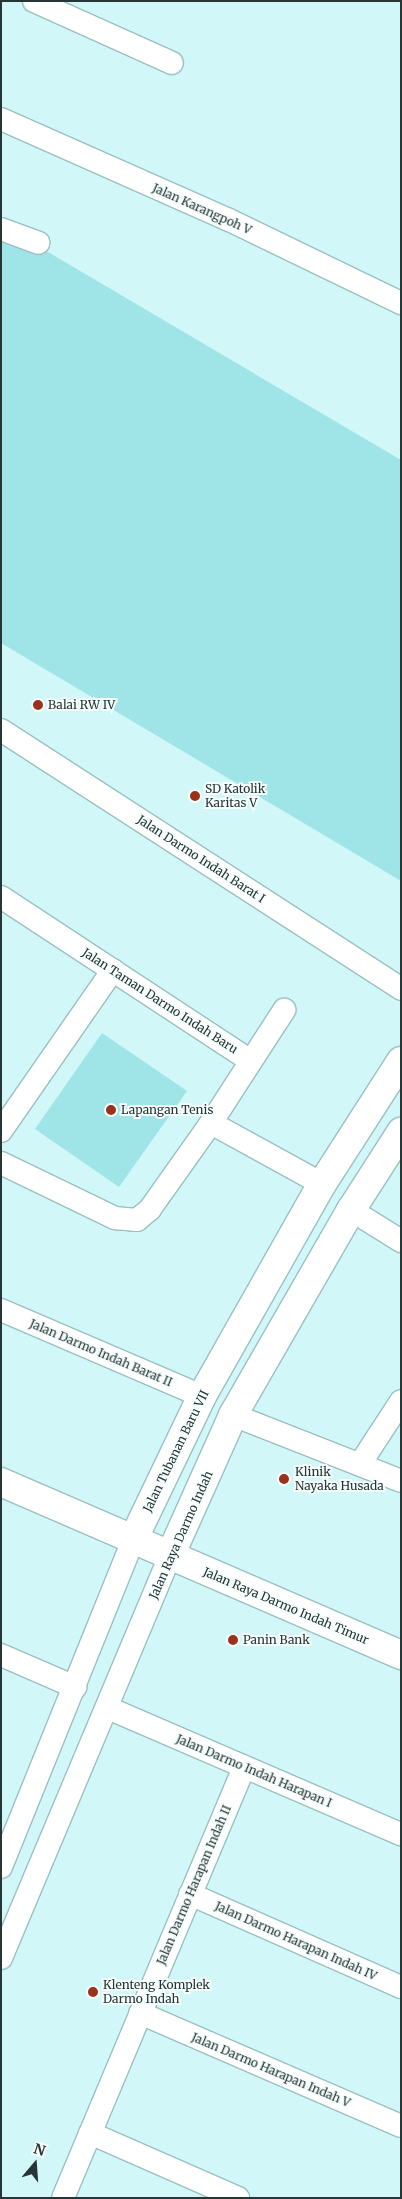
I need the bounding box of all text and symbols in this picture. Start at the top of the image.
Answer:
street label: Jalan Karangpoh V [150,181,254,237]
place label: Balai RW IV [48,698,115,712]
marker: Balai RW IV [32,699,44,711]
place label: SD Katolik Karitas V [205,782,265,810]
marker: SD Katolik Karitas V [189,790,201,802]
street label: Jalan Darmo Indah Barat I [134,812,268,906]
street label: Jalan Taman Darmo Indah Baru [80,945,240,1057]
place label: Lapangan Tenis [121,1103,213,1117]
marker: Lapangan Tenis [105,1104,117,1116]
street label: Jalan Darmo Indah Barat II [27,1316,175,1390]
street label: Jalan Tubanan Baru VII [140,1388,212,1514]
place label: Klinik Nayaka Husada [295,1465,384,1493]
street label: Jalan Raya Darmo Indah [146,1469,216,1601]
marker: Klinik Nayaka Husada [277,1472,291,1486]
street label: Jalan Raya Darmo Indah Timur [201,1565,371,1647]
place label: Panin Bank [243,1633,310,1647]
marker: Panin Bank [227,1634,239,1646]
street label: Jalan Darmo Indah Harapan I [174,1732,334,1810]
street label: Jalan Darmo Harapan Indah II [154,1803,234,1967]
street label: Jalan Darmo Harapan Indah IV [213,1899,379,1983]
place label: Klenteng Komplek Darmo Indah [103,1978,210,2006]
marker: Klenteng Komplek Darmo Indah [87,1986,99,1998]
street label: Jalan Darmo Harapan Indah V [189,2030,353,2110]
north arrow [10,2139,60,2189]
text: N [32,2139,48,2160]

